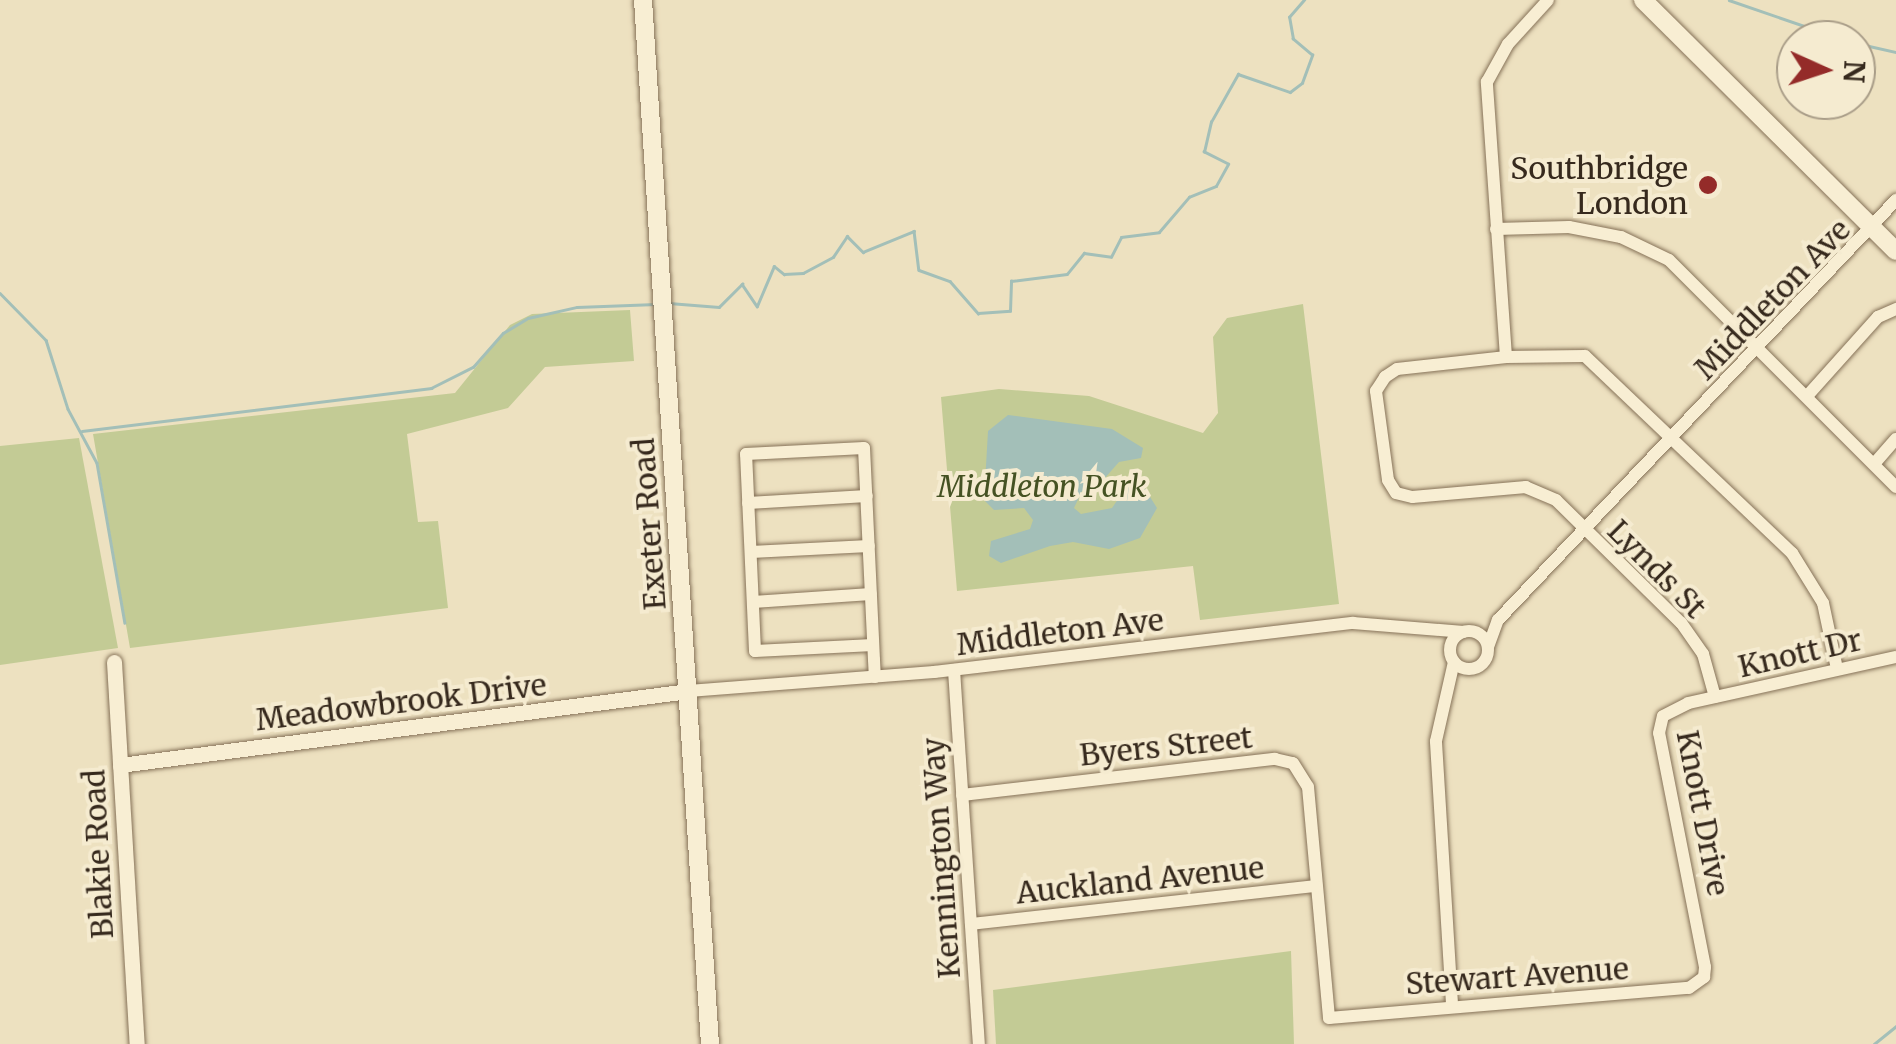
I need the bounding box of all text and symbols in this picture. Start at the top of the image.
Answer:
north arrow [1776,20,1876,120]
text: N [1835,59,1873,83]
place label: Southbridge London [1510,150,1688,220]
marker: Southbridge London [1697,174,1719,196]
street label: Middleton Ave [1687,212,1857,386]
street label: Exeter Road [625,437,673,611]
park label: Middleton Park [937,468,1147,504]
street label: Lynds St [1601,513,1713,625]
street label: Middleton Ave [955,601,1165,663]
street label: Knott Dr [1735,621,1865,685]
street label: Meadowbrook Drive [254,666,548,738]
street label: Byers Street [1078,719,1254,773]
street label: Knott Drive [1669,727,1737,899]
street label: Kennington Way [915,736,967,980]
street label: Blakie Road [76,768,120,940]
street label: Auckland Avenue [1014,849,1266,911]
street label: Stewart Avenue [1404,950,1630,1002]

